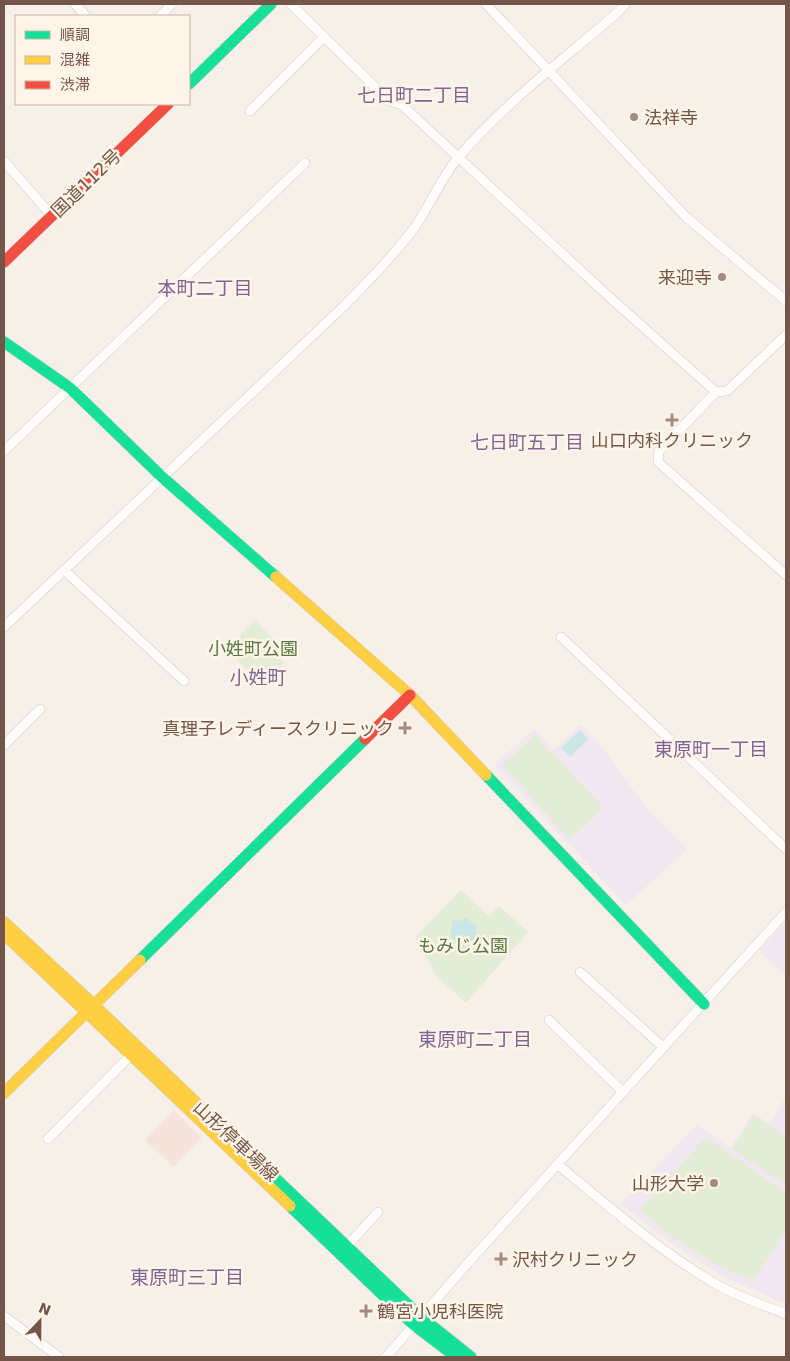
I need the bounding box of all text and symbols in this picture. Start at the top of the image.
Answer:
legend [15,15,190,105]
text: 順調 [60,26,90,44]
text: 混雑 [60,51,90,69]
text: 渋滞 [60,76,90,94]
district label: 七日町二丁目 [357,84,471,106]
place label: 法祥寺 [644,107,698,128]
marker: 法祥寺 [628,111,640,123]
street label: 国道112号 [47,145,125,221]
place label: 来迎寺 [658,267,712,288]
marker: 来迎寺 [716,271,728,283]
district label: 本町二丁目 [157,277,253,299]
marker: 山口内科クリニック [665,413,679,427]
place label: 山口内科クリニック [591,430,753,451]
district label: 七日町五丁目 [470,431,584,453]
park label: 小姓町公園 [208,638,298,659]
district label: 小姓町 [229,666,287,688]
place label: 真理子レディースクリニック [162,718,394,739]
marker: 真理子レディースクリニック [398,721,412,735]
district label: 東原町一丁目 [654,738,768,760]
park label: もみじ公園 [418,935,508,956]
district label: 東原町二丁目 [418,1028,532,1050]
street label: 山形停車場線 [189,1096,283,1186]
place label: 山形大学 [632,1173,704,1194]
marker: 山形大学 [708,1177,720,1189]
place label: 沢村クリニック [512,1249,638,1270]
marker: 沢村クリニック [494,1252,508,1266]
district label: 東原町三丁目 [130,1266,244,1288]
north arrow [15,1296,65,1346]
text: N [36,1299,53,1319]
place label: 鶴宮小児科医院 [377,1301,503,1322]
marker: 鶴宮小児科医院 [359,1304,373,1318]

